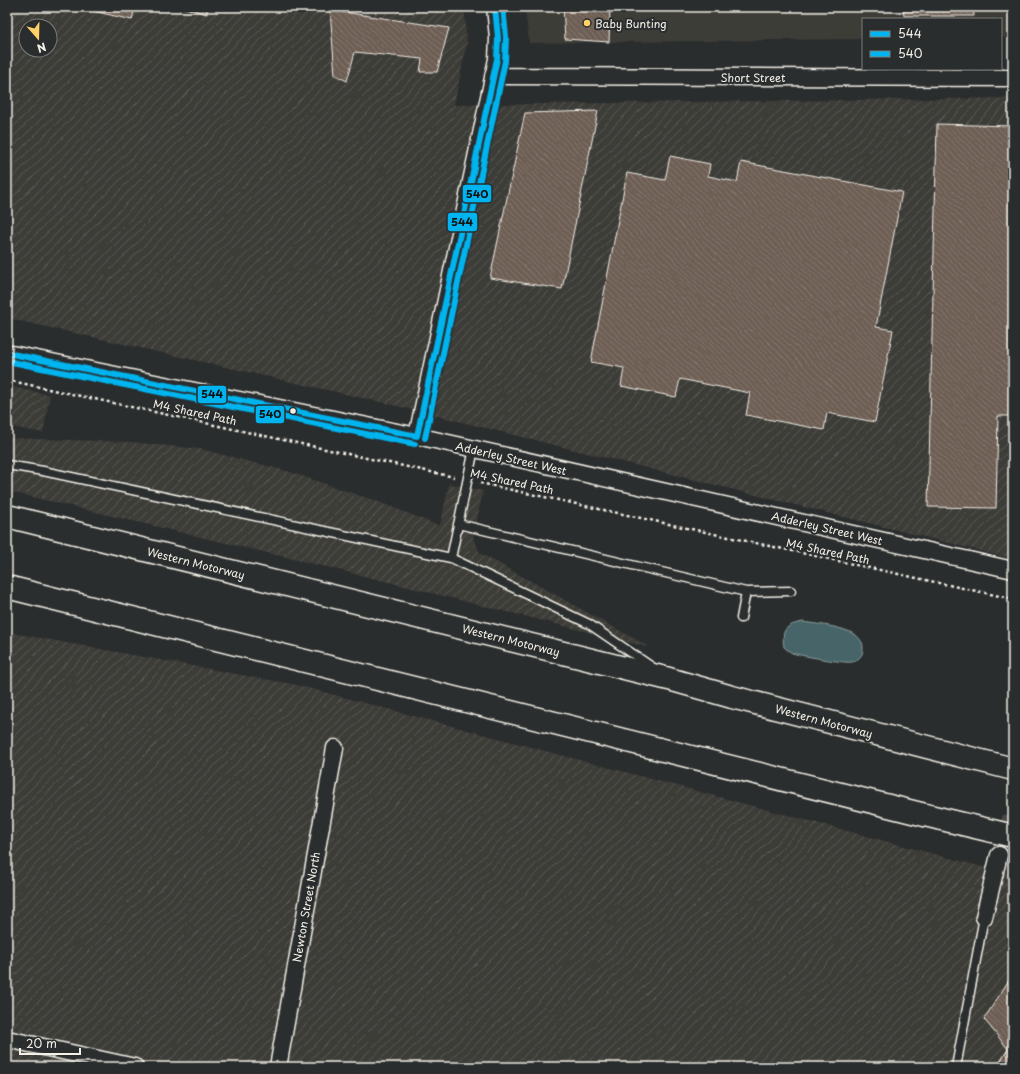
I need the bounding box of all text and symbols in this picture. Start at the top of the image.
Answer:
place label: Baby Bunting [595,15,667,32]
north arrow [18,18,58,58]
marker: Baby Bunting [582,18,592,28]
legend [862,18,1002,70]
text: 544 [898,24,922,42]
text: N [34,38,49,57]
text: 540 [898,44,923,62]
street label: Short Street [720,69,786,86]
line badge: 540 [462,184,492,203]
text: 540 [466,185,488,202]
line badge: 544 [447,212,478,232]
text: 544 [451,213,473,230]
line badge: 544 [197,385,227,404]
text: 544 [201,385,223,402]
street label: M4 Shared Path [152,395,238,429]
line badge: 540 [255,405,285,424]
text: 540 [259,405,281,422]
unlabelled marker [288,406,298,416]
street label: Adderley Street West [454,437,569,479]
street label: M4 Shared Path [469,464,555,498]
street label: Adderley Street West [770,507,885,549]
street label: M4 Shared Path [785,534,871,568]
street label: Western Motorway [145,543,247,583]
street label: Western Motorway [460,620,562,660]
street label: Western Motorway [773,700,875,742]
street label: Newton Street North [288,850,324,964]
scale bar [20,1030,80,1056]
text: 20 m [26,1034,57,1052]

